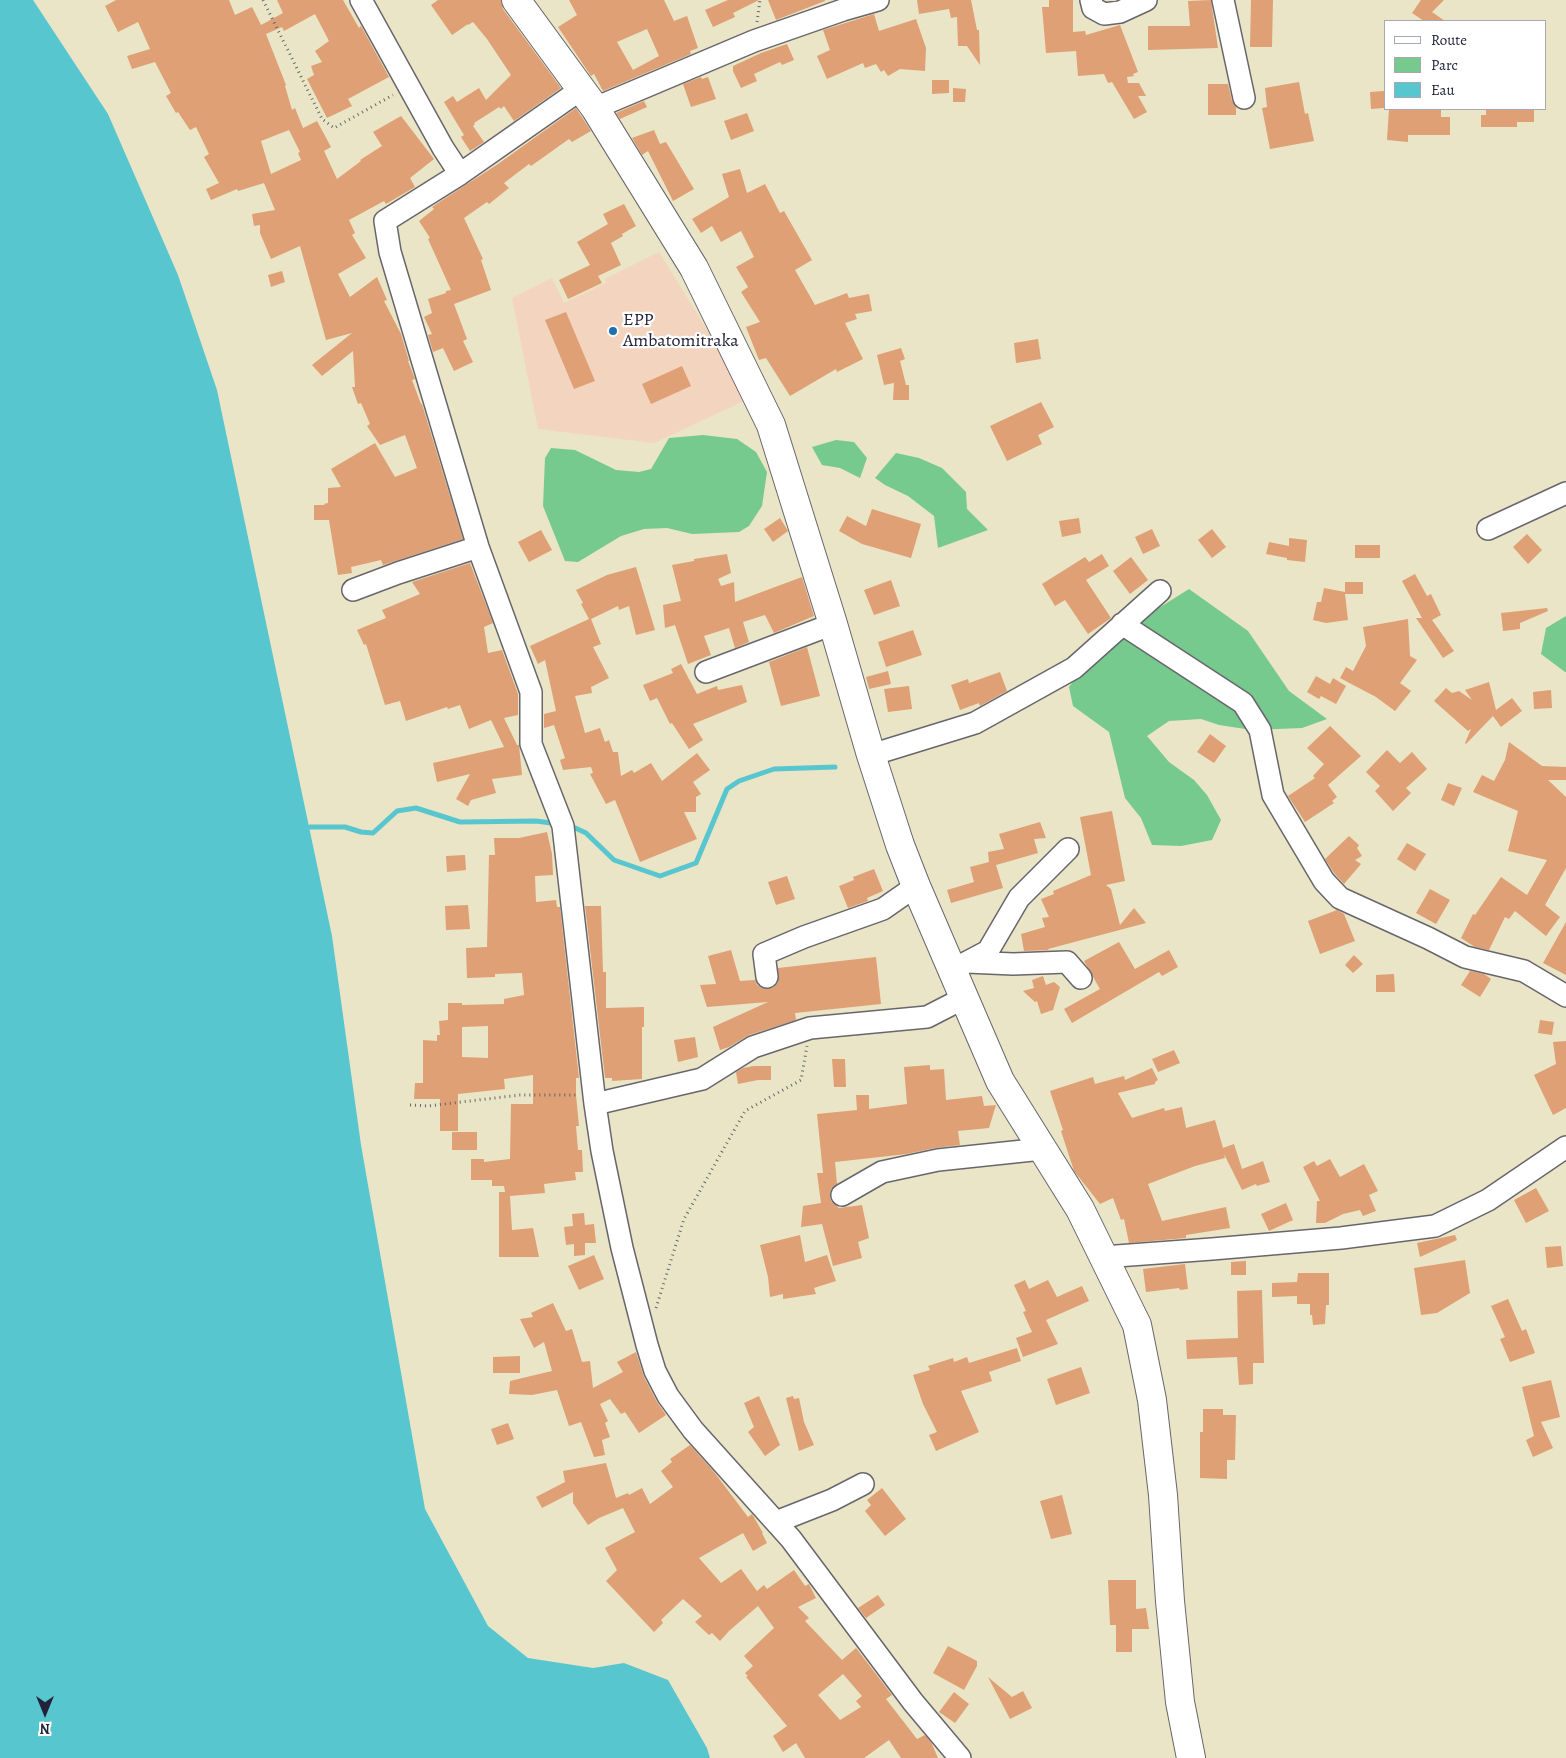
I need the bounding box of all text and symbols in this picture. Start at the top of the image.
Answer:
legend [1384,20,1546,110]
text: Route [1431,30,1467,50]
text: Parc [1431,55,1458,75]
text: Eau [1431,80,1455,100]
place label: EPP Ambatomitraka [623,310,739,352]
marker: EPP Ambatomitraka [607,325,619,337]
north arrow [20,1688,70,1738]
text: N [40,1719,50,1738]

